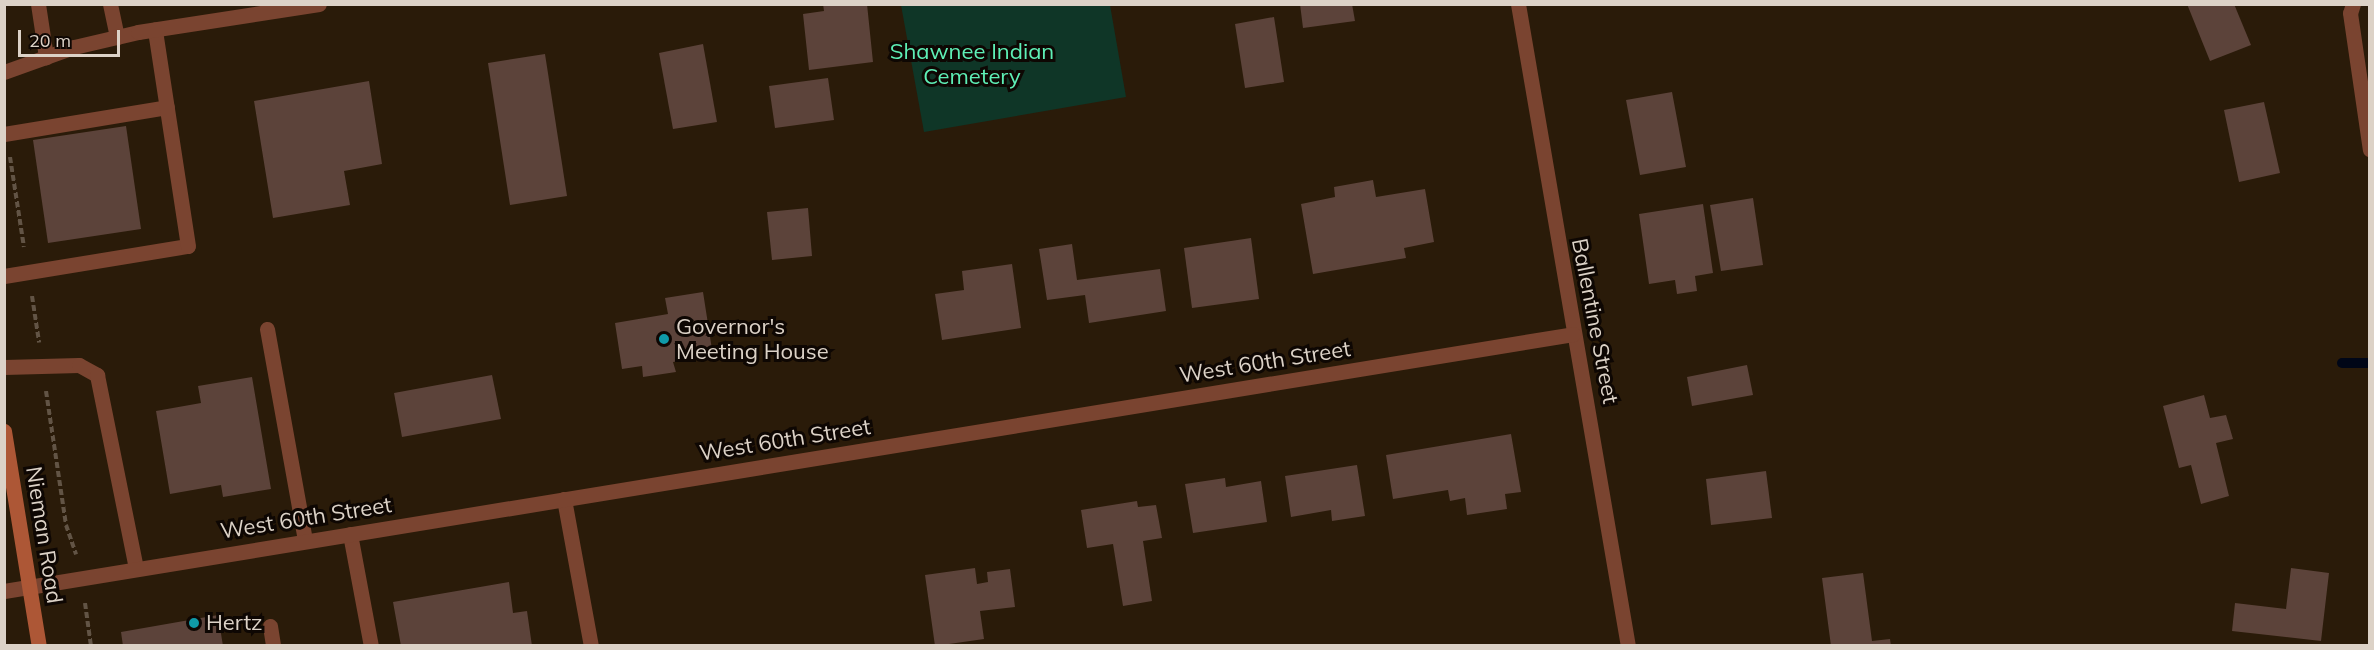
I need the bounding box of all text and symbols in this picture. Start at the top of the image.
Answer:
scale bar [21,18,123,56]
text: 20 m [29,29,71,52]
park label: Shawnee Indian Cemetery [890,38,1054,90]
street label: Ballentine Street [1566,236,1624,406]
place label: Governor's Meeting House [676,313,829,364]
marker: Governor's Meeting House [657,332,671,346]
street label: West 60th Street [1178,335,1352,389]
street label: West 60th Street [698,413,872,467]
street label: Nieman Road [20,464,68,606]
street label: West 60th Street [219,491,393,545]
place label: Hertz [206,610,263,636]
marker: Hertz [187,616,201,630]

